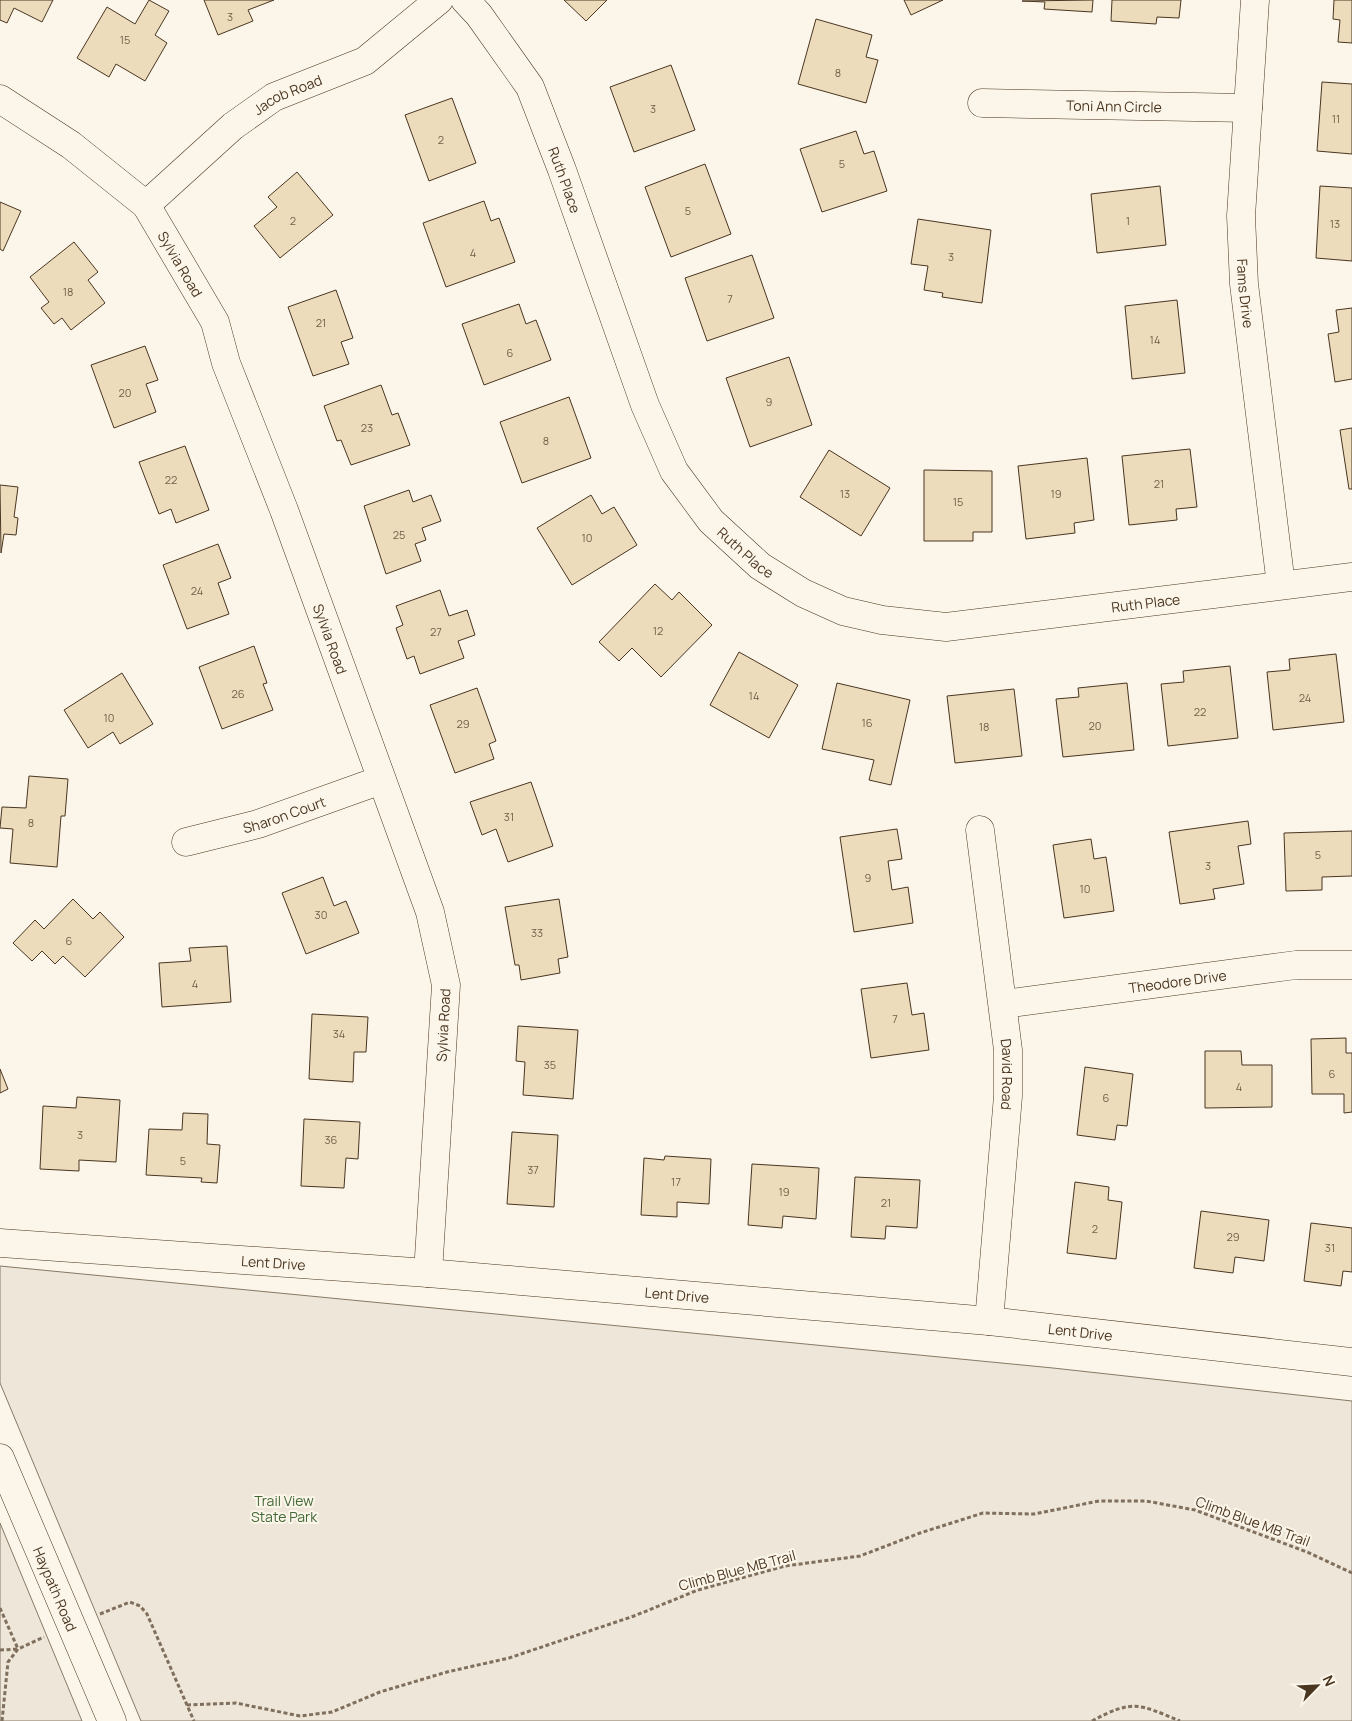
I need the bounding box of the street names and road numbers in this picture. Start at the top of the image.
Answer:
street label: Jacob Road [249,70,324,119]
street label: Toni Ann Circle [1066,95,1162,116]
street label: Ruth Place [544,144,586,215]
street label: Sylvia Road [154,227,208,300]
street label: Fams Drive [1233,258,1259,329]
street label: Ruth Place [714,522,778,582]
street label: Ruth Place [1110,589,1181,616]
street label: Sylvia Road [309,601,352,677]
street label: Sharon Court [241,791,328,837]
street label: Theodore Drive [1127,965,1228,997]
street label: Sylvia Road [432,988,454,1062]
street label: David Road [997,1037,1018,1111]
street label: Lent Drive [240,1250,306,1274]
street label: Lent Drive [644,1282,710,1307]
street label: Lent Drive [1047,1318,1114,1344]
street label: Climb Blue MB Trail [1193,1491,1313,1551]
street label: Haypath Road [29,1543,82,1634]
street label: Climb Blue MB Trail [676,1545,798,1595]

